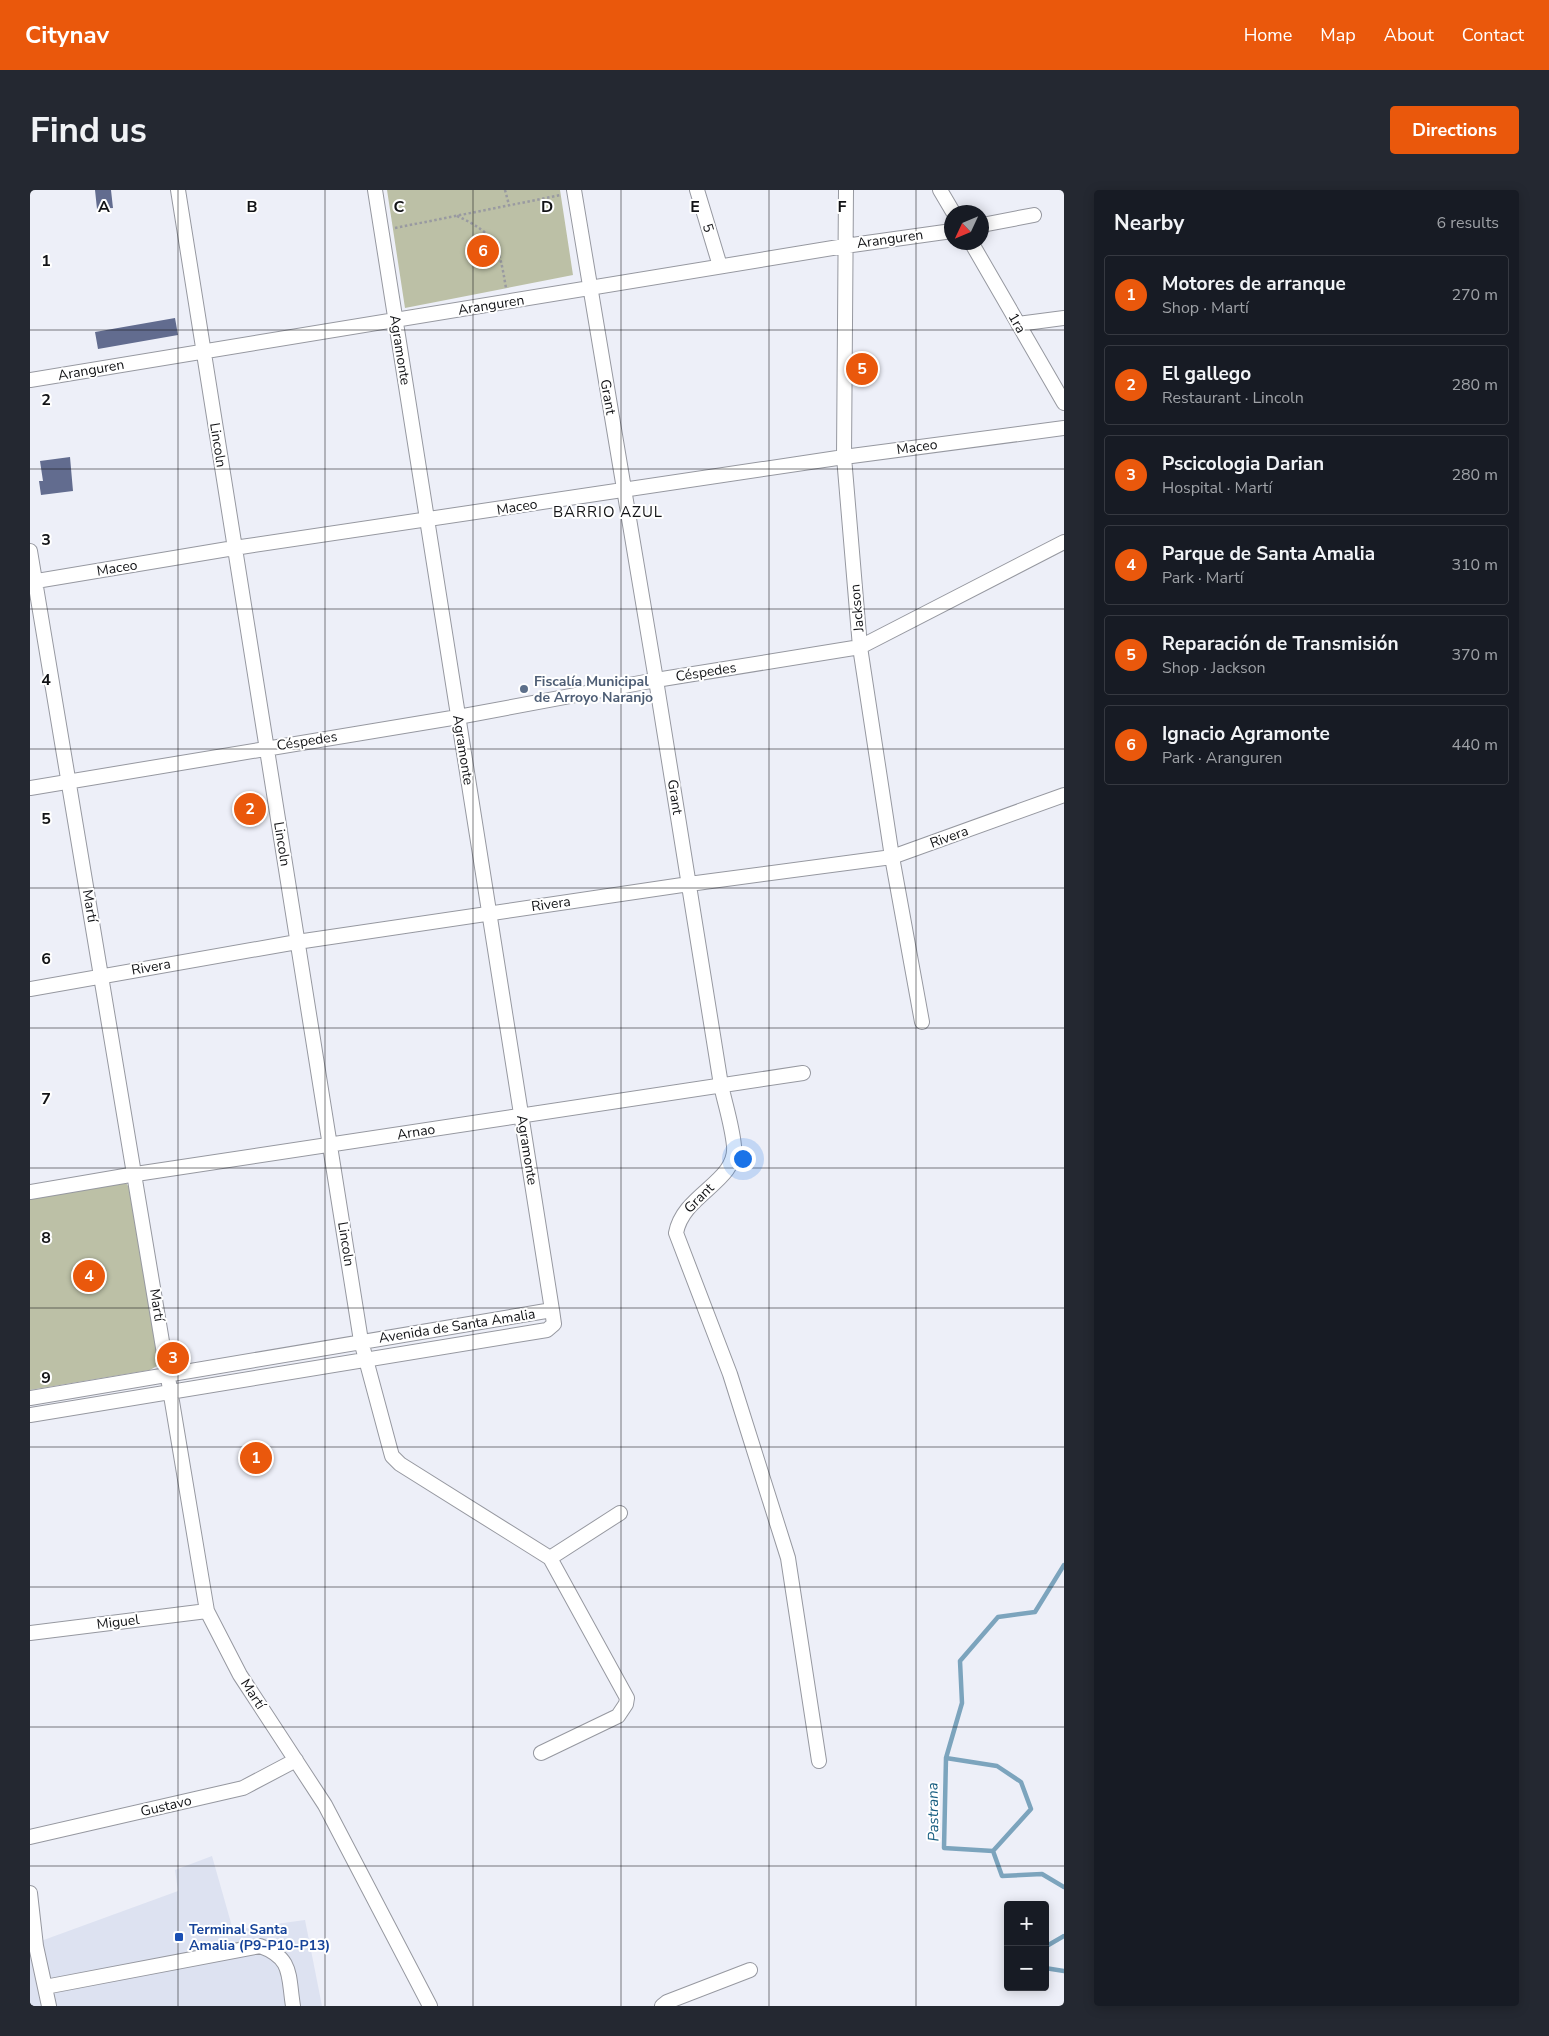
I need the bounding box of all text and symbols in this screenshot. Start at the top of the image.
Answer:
text: Citynav [25,19,109,51]
text: Home [1244,23,1292,47]
text: Map [1320,23,1356,47]
text: About [1384,23,1434,47]
text: Contact [1462,23,1524,47]
button: Directions [1390,106,1519,154]
text: Find us [30,107,147,154]
text: A [98,196,110,218]
text: B [246,196,258,218]
text: C [394,196,405,218]
text: D [541,196,553,218]
text: E [690,196,700,218]
text: F [838,196,847,218]
north arrow [944,205,989,250]
text: Nearby [1114,209,1184,237]
text: 6 results [1437,212,1499,234]
street label: 5 [698,221,718,235]
street label: Aranguren [856,225,924,253]
pin: 6 [467,232,499,270]
text: 1 [41,250,51,272]
text: Motores de arranque [1162,271,1346,297]
text: 1 [1126,284,1136,306]
text: 270 m [1451,284,1498,306]
street label: Aranguren [456,290,526,320]
text: Shop · Martí [1162,297,1249,319]
street label: 1ra [1004,309,1030,337]
street label: Agramonte [385,314,415,386]
pin: 5 [846,350,878,388]
street label: Aranguren [56,355,126,385]
text: El gallego [1162,361,1251,387]
text: 2 [1126,374,1136,396]
text: 280 m [1451,374,1498,396]
street label: Grant [596,378,620,416]
text: Restaurant · Lincoln [1162,387,1304,409]
text: 2 [41,389,51,411]
street label: Lincoln [205,421,231,469]
street label: Maceo [895,435,939,459]
text: Pscicologia Darian [1162,451,1324,477]
text: 3 [1126,464,1136,486]
text: 280 m [1451,464,1498,486]
text: Hospital · Martí [1162,477,1272,499]
street label: Maceo [495,494,539,520]
district label: BARRIO AZUL [553,502,663,522]
text: 3 [41,529,51,551]
text: Parque de Santa Amalia [1162,541,1375,567]
text: 4 [1126,554,1136,576]
text: 310 m [1451,554,1498,576]
street label: Maceo [95,555,139,581]
text: Park · Martí [1162,567,1243,589]
street label: Jackson [845,583,869,634]
text: Reparación de Transmisión [1162,631,1399,657]
text: 5 [1126,644,1136,666]
text: 370 m [1451,644,1498,666]
text: Shop · Jackson [1162,657,1266,679]
street label: Céspedes [674,658,738,686]
text: 4 [41,669,51,691]
place label: Fiscalía Municipal de Arroyo Naranjo [534,672,653,707]
marker: Fiscalía Municipal de Arroyo Naranjo [518,683,530,695]
street label: Agramonte [448,714,478,786]
text: Ignacio Agramonte [1162,721,1330,747]
street label: Céspedes [275,727,339,755]
text: 6 [1126,734,1136,756]
text: 440 m [1451,734,1498,756]
text: Park · Aranguren [1162,747,1282,769]
street label: Grant [663,778,687,816]
pin: 2 [234,790,266,828]
text: 5 [41,808,51,830]
street label: Lincoln [269,820,295,868]
street label: Rivera [927,821,971,853]
street label: Martí [78,888,102,925]
street label: Rivera [530,892,572,916]
text: 6 [41,948,51,970]
street label: Rivera [130,954,172,980]
text: 7 [41,1088,51,1110]
street label: Agramonte [512,1114,542,1186]
street label: Arnao [396,1120,437,1144]
your location [730,1146,756,1172]
street label: Grant [680,1179,718,1217]
street label: Lincoln [333,1220,359,1268]
text: 8 [41,1227,51,1249]
pin: 4 [73,1257,105,1295]
street label: Martí [145,1287,169,1323]
street label: Avenida de Santa Amalia [377,1304,537,1348]
pin: 3 [157,1339,189,1377]
text: 9 [41,1367,51,1389]
pin: 1 [240,1439,272,1477]
street label: Miguel [96,1610,141,1634]
street label: Martí [236,1675,270,1714]
water label: Pastrana [922,1782,944,1842]
street label: Gustavo [139,1791,194,1821]
map controls [1004,1901,1049,1991]
button: + [1004,1901,1049,1946]
place label: Terminal Santa Amalia (P9-P10-P13) [189,1920,330,1955]
marker: Terminal Santa Amalia (P9-P10-P13) [173,1931,185,1943]
button: − [1004,1946,1049,1991]

